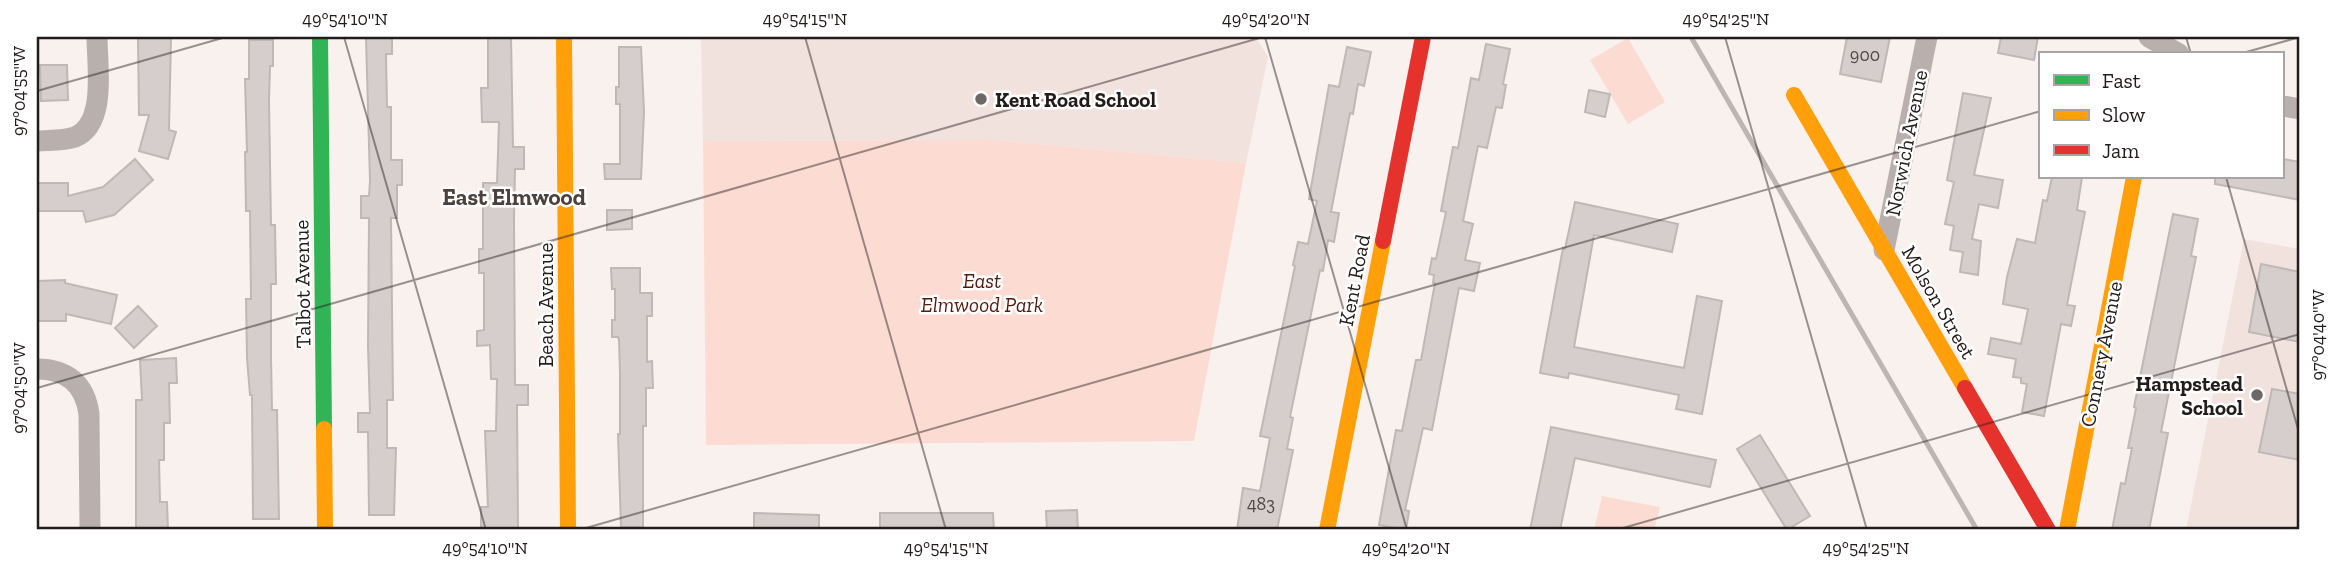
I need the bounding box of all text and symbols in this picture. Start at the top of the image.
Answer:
text: 49°54'10"N [302,8,388,30]
text: 49°54'15"N [763,8,847,30]
text: 49°54'20"N [1222,8,1310,30]
text: 49°54'25"N [1683,8,1769,30]
house number: 900 [1850,44,1880,66]
text: 97°04'55"W [8,46,30,136]
legend [2039,52,2284,178]
street label: Norwich Avenue [1880,68,1932,218]
text: Fast [2102,68,2141,93]
place label: Kent Road School [995,87,1156,112]
marker: Kent Road School [973,91,989,107]
text: Slow [2102,102,2145,127]
text: Jam [2102,138,2139,163]
district label: East Elmwood [442,183,586,211]
street label: Talbot Avenue [288,219,316,349]
street label: Kent Road [1333,232,1375,328]
street label: Molson Street [1897,241,1982,363]
street label: Beach Avenue [533,243,558,367]
park label: East Elmwood Park [921,268,1043,317]
street label: Connery Avenue [2075,279,2127,429]
text: 97°04'40"W [2307,289,2329,381]
text: 97°04'50"W [8,342,30,434]
place label: Hampstead School [2135,371,2243,420]
marker: Hampstead School [2249,387,2265,403]
house number: 483 [1247,493,1275,515]
text: 49°54'10"N [442,537,528,559]
text: 49°54'15"N [904,537,988,559]
text: 49°54'20"N [1362,537,1450,559]
text: 49°54'25"N [1823,537,1909,559]

